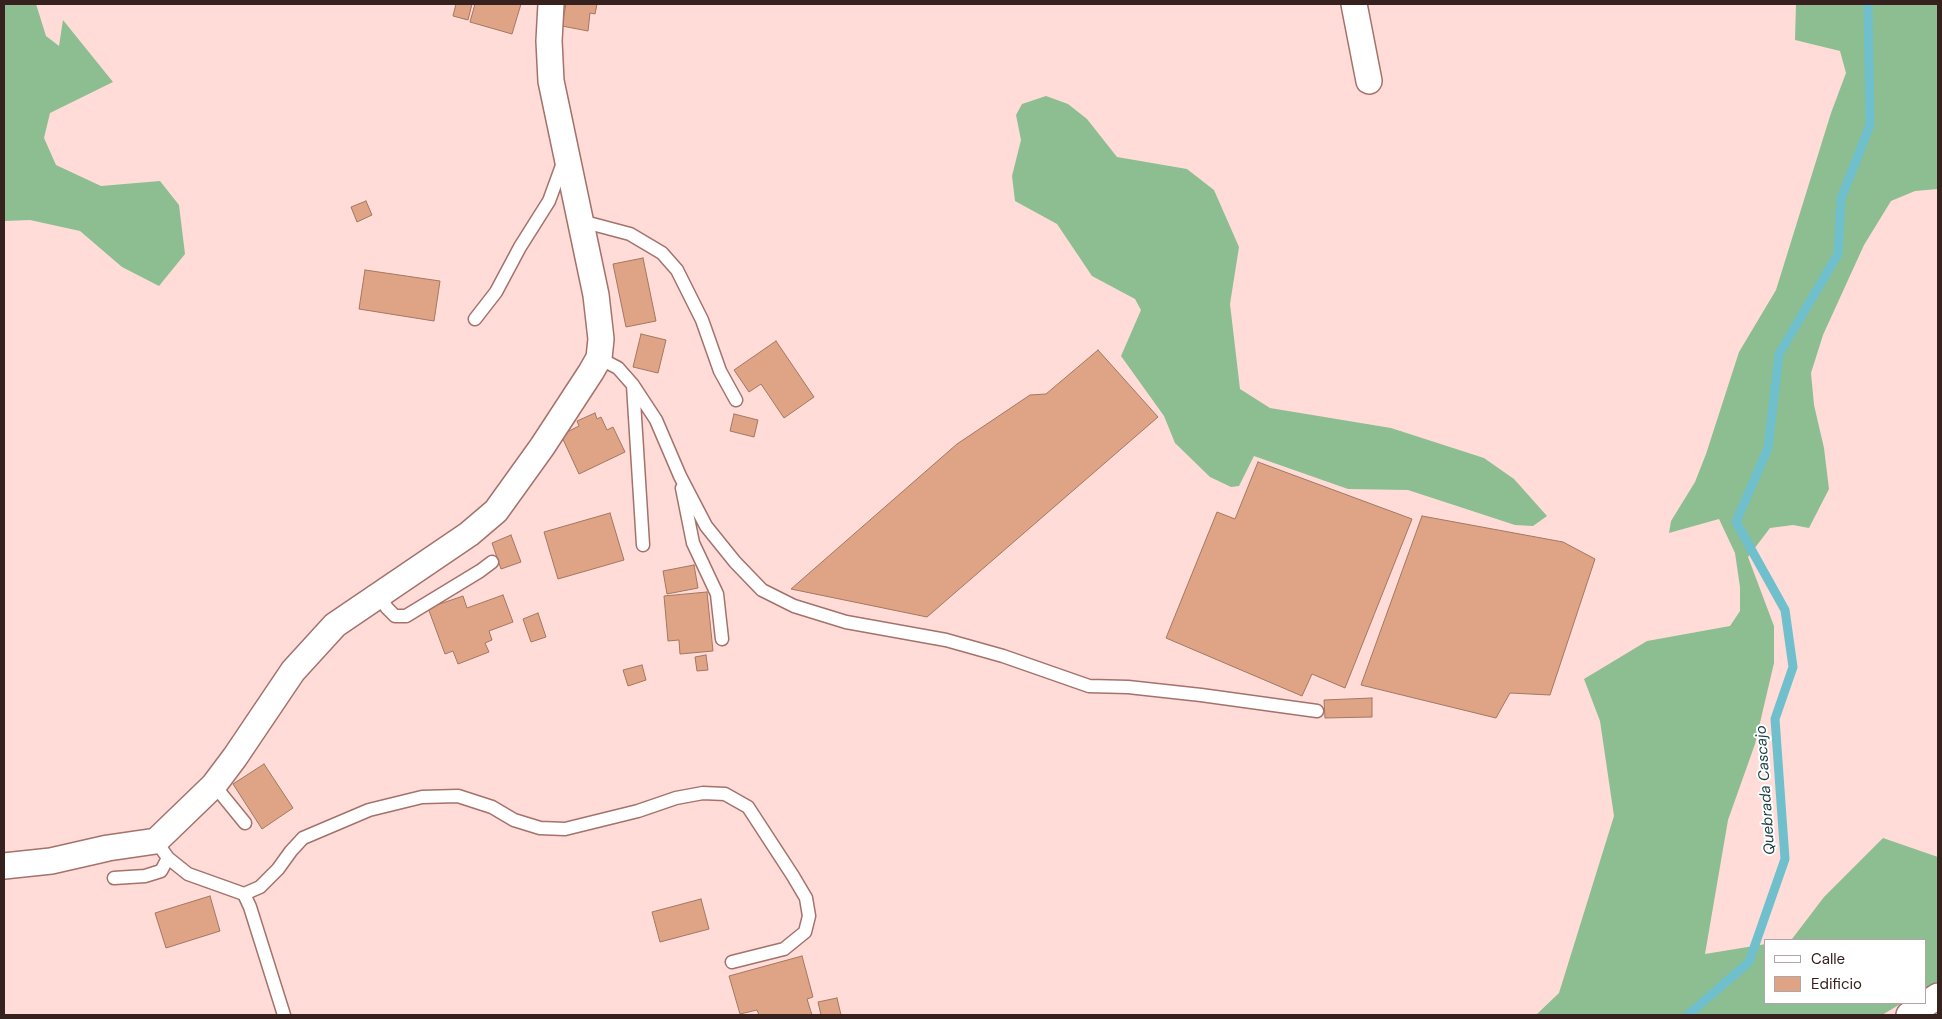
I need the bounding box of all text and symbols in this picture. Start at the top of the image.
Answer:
water label: Quebrada Cascajo [1752,725,1780,855]
legend [1764,939,1927,1004]
text: Calle [1811,949,1845,969]
text: Edificio [1811,974,1862,994]

